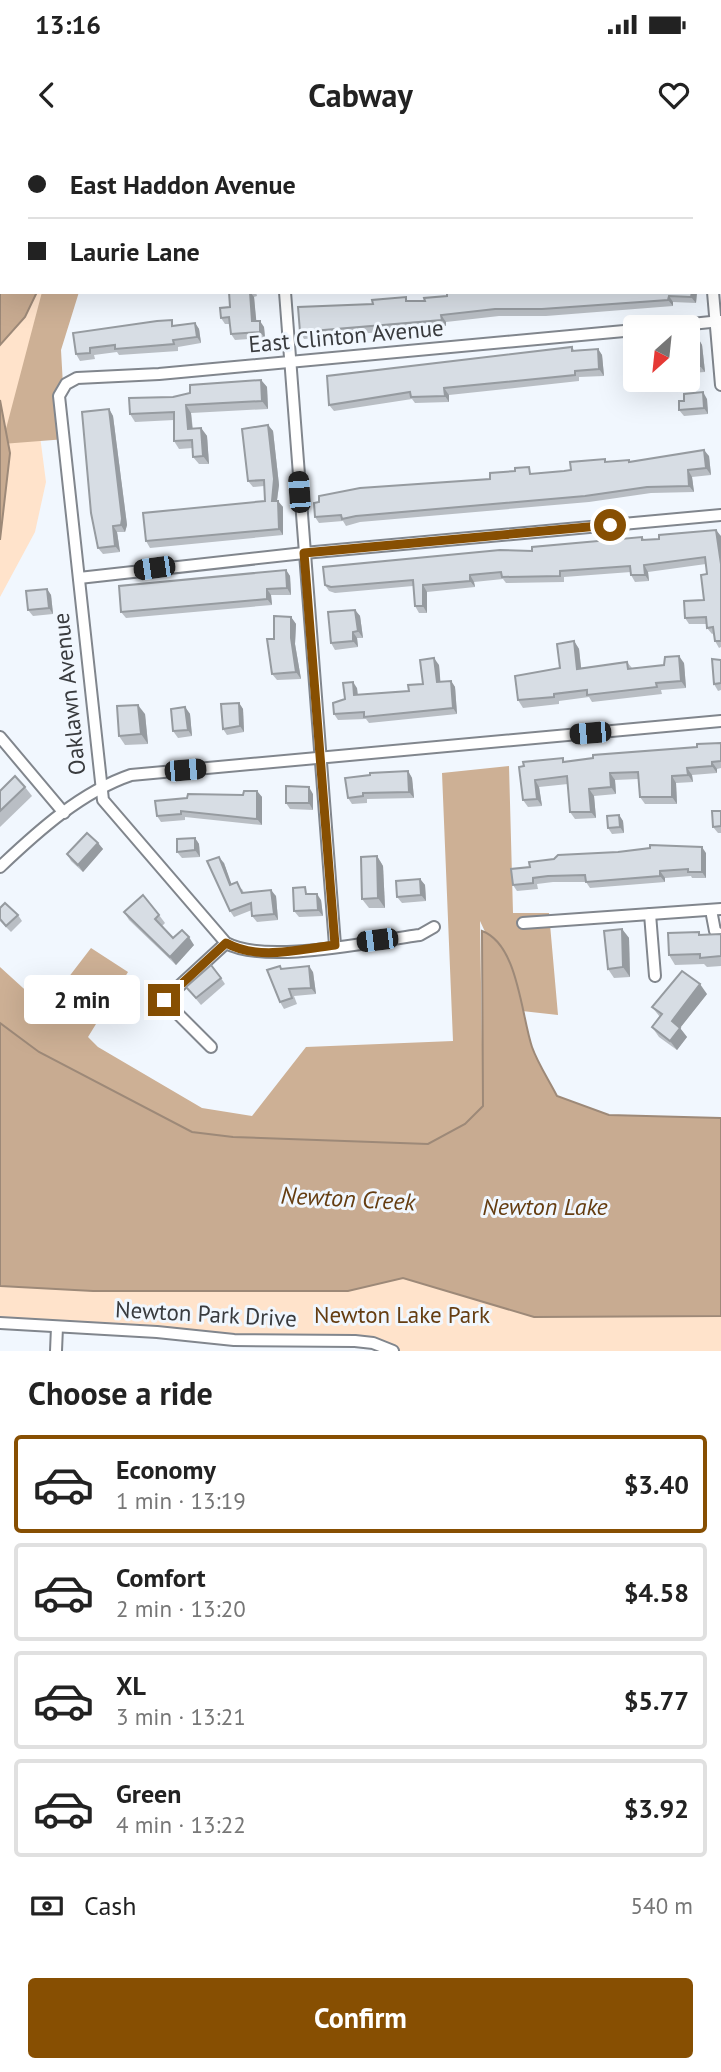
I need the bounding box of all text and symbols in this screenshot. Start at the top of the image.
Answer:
text: 13:16 [35,8,101,41]
text: Cabway [308,74,413,116]
icon: back [28,76,66,114]
icon: heart [655,76,693,114]
text: East Haddon Avenue [70,168,296,201]
text: Laurie Lane [70,235,200,268]
street label: East Clinton Avenue [247,313,445,358]
north arrow [623,315,700,392]
map controls [623,315,700,392]
car [288,470,311,514]
route start [594,509,626,541]
car [132,555,177,581]
street label: Oaklawn Avenue [46,611,91,777]
car [569,721,612,745]
car [164,758,207,782]
car [355,927,400,953]
callout: 2 min [24,976,140,1024]
route end [148,984,180,1016]
text: 2 min [54,985,110,1014]
water label: Newton Creek [280,1179,417,1218]
water label: Newton Lake [482,1191,608,1222]
street label: Newton Park Drive [115,1294,298,1333]
park label: Newton Lake Park [314,1300,490,1329]
text: Choose a ride [28,1372,213,1414]
icon: car [32,1453,95,1516]
text: Economy [116,1453,216,1486]
text: $3.40 [624,1468,689,1501]
text: 1 min · 13:19 [116,1486,246,1515]
icon: car [32,1561,95,1624]
text: Comfort [116,1561,206,1594]
text: $4.58 [624,1576,689,1609]
text: 2 min · 13:20 [116,1594,246,1623]
icon: car [32,1669,95,1732]
text: XL [116,1669,146,1702]
text: $5.77 [624,1684,689,1717]
text: 3 min · 13:21 [116,1702,246,1731]
icon: car [32,1777,95,1840]
text: Green [116,1777,181,1810]
text: $3.92 [624,1792,689,1825]
text: 4 min · 13:22 [116,1810,246,1839]
icon: cash [28,1887,66,1925]
text: Cash [84,1889,136,1922]
text: 540 m [631,1891,693,1920]
button: Confirm [28,1978,693,2058]

